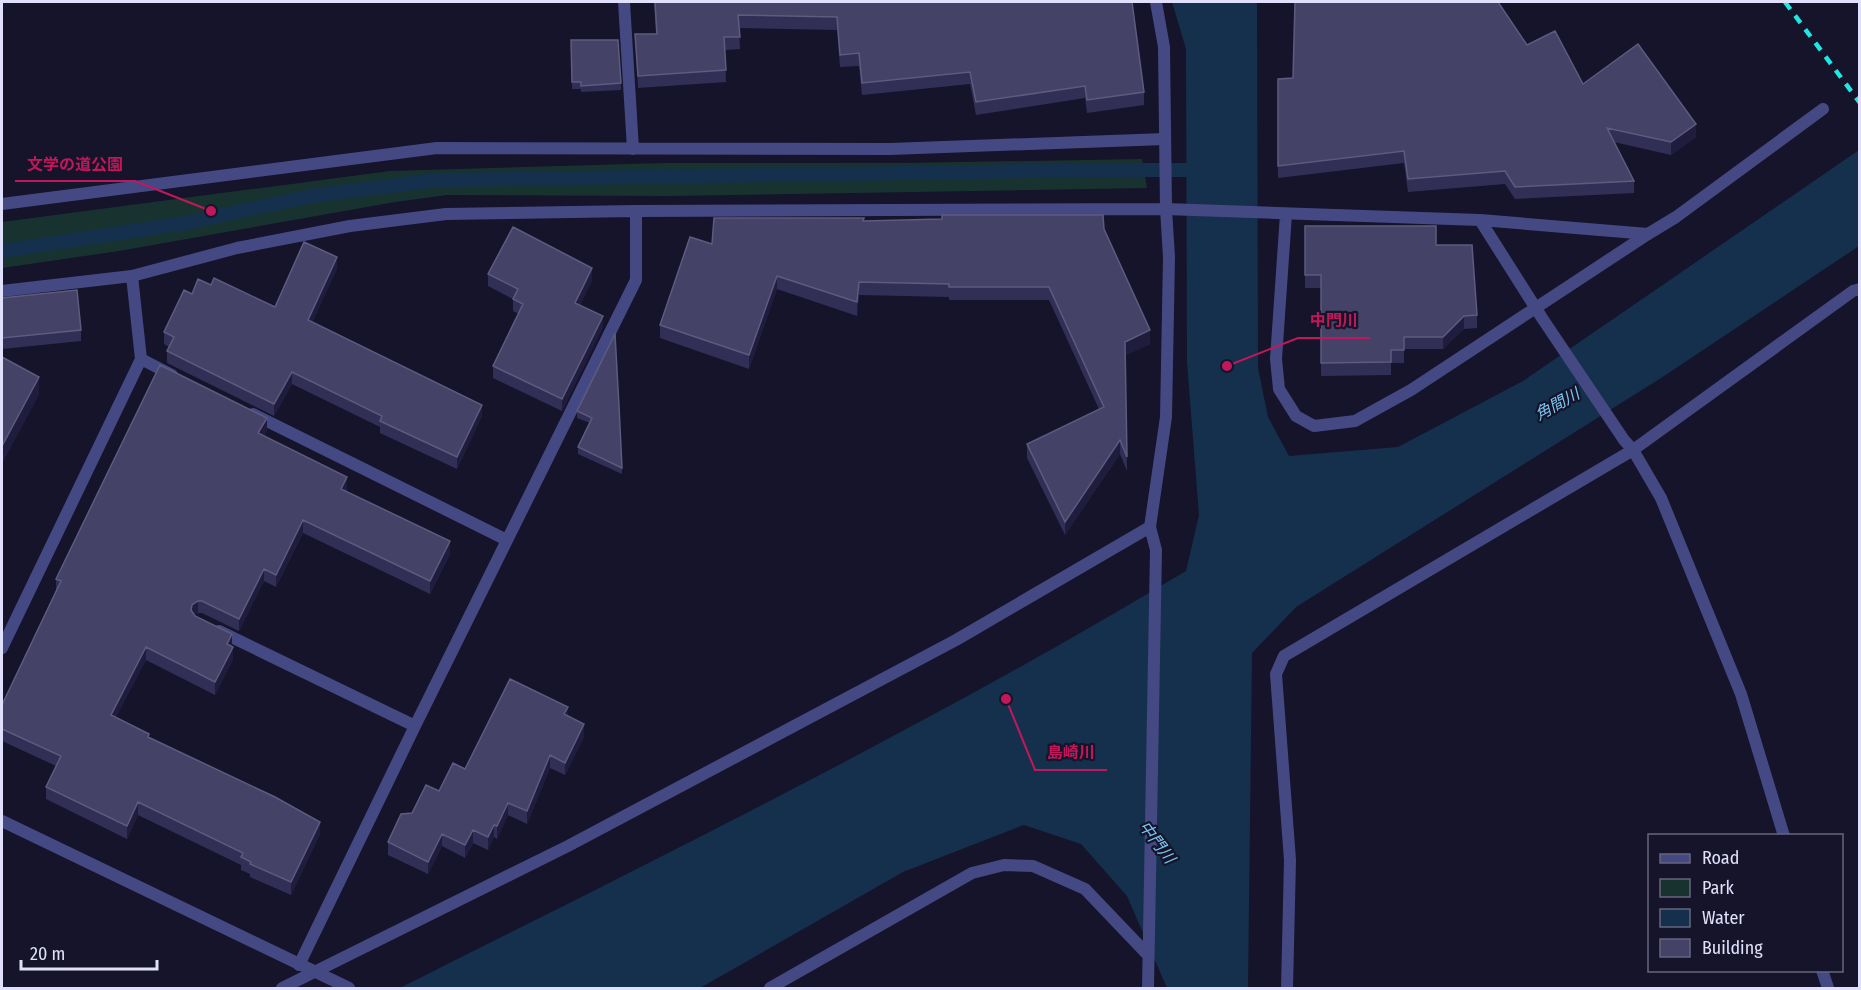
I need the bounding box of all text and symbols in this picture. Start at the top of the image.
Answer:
callout: 文学の道公園 [15,147,135,181]
text: 文学の道公園 [27,155,123,174]
callout: 中門川 [1298,304,1370,338]
text: 中門川 [1310,311,1358,330]
water label: 角間川 [1531,383,1584,424]
callout: 島崎川 [1035,736,1107,770]
text: 島崎川 [1047,743,1095,762]
water label: 中門川 [1135,817,1180,868]
legend [1648,834,1843,972]
text: Road [1702,847,1739,869]
text: Park [1702,877,1735,899]
text: Water [1702,907,1745,929]
scale bar [21,933,158,971]
text: Building [1702,937,1763,959]
text: 20 m [30,943,65,965]

